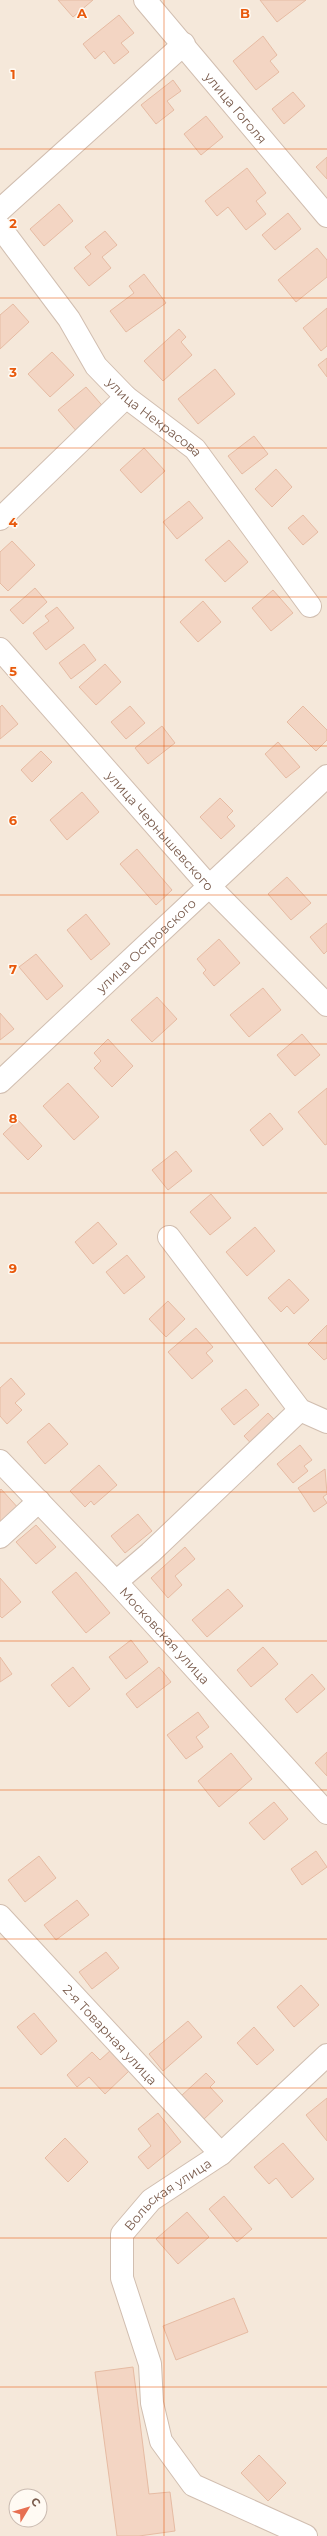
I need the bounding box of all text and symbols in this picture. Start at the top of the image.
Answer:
text: A [76,5,88,21]
text: B [240,5,250,21]
text: 1 [10,66,16,82]
street label: улица Гоголя [201,68,270,147]
text: 2 [9,215,17,231]
text: 3 [8,364,17,380]
street label: улица Некрасова [103,373,206,460]
text: 4 [9,514,18,530]
text: 5 [9,663,17,679]
street label: улица Чернышевского [102,767,217,894]
text: 6 [9,812,18,828]
street label: улица Островского [92,895,199,997]
text: 7 [9,961,17,977]
text: 8 [9,1110,18,1126]
text: 9 [9,1260,17,1276]
street label: Московская улица [116,1584,213,1687]
street label: 2-я Товарная улица [60,1981,161,2088]
street label: Вольская улица [121,2155,214,2234]
north arrow [8,2488,48,2528]
text: С [28,2494,44,2509]

